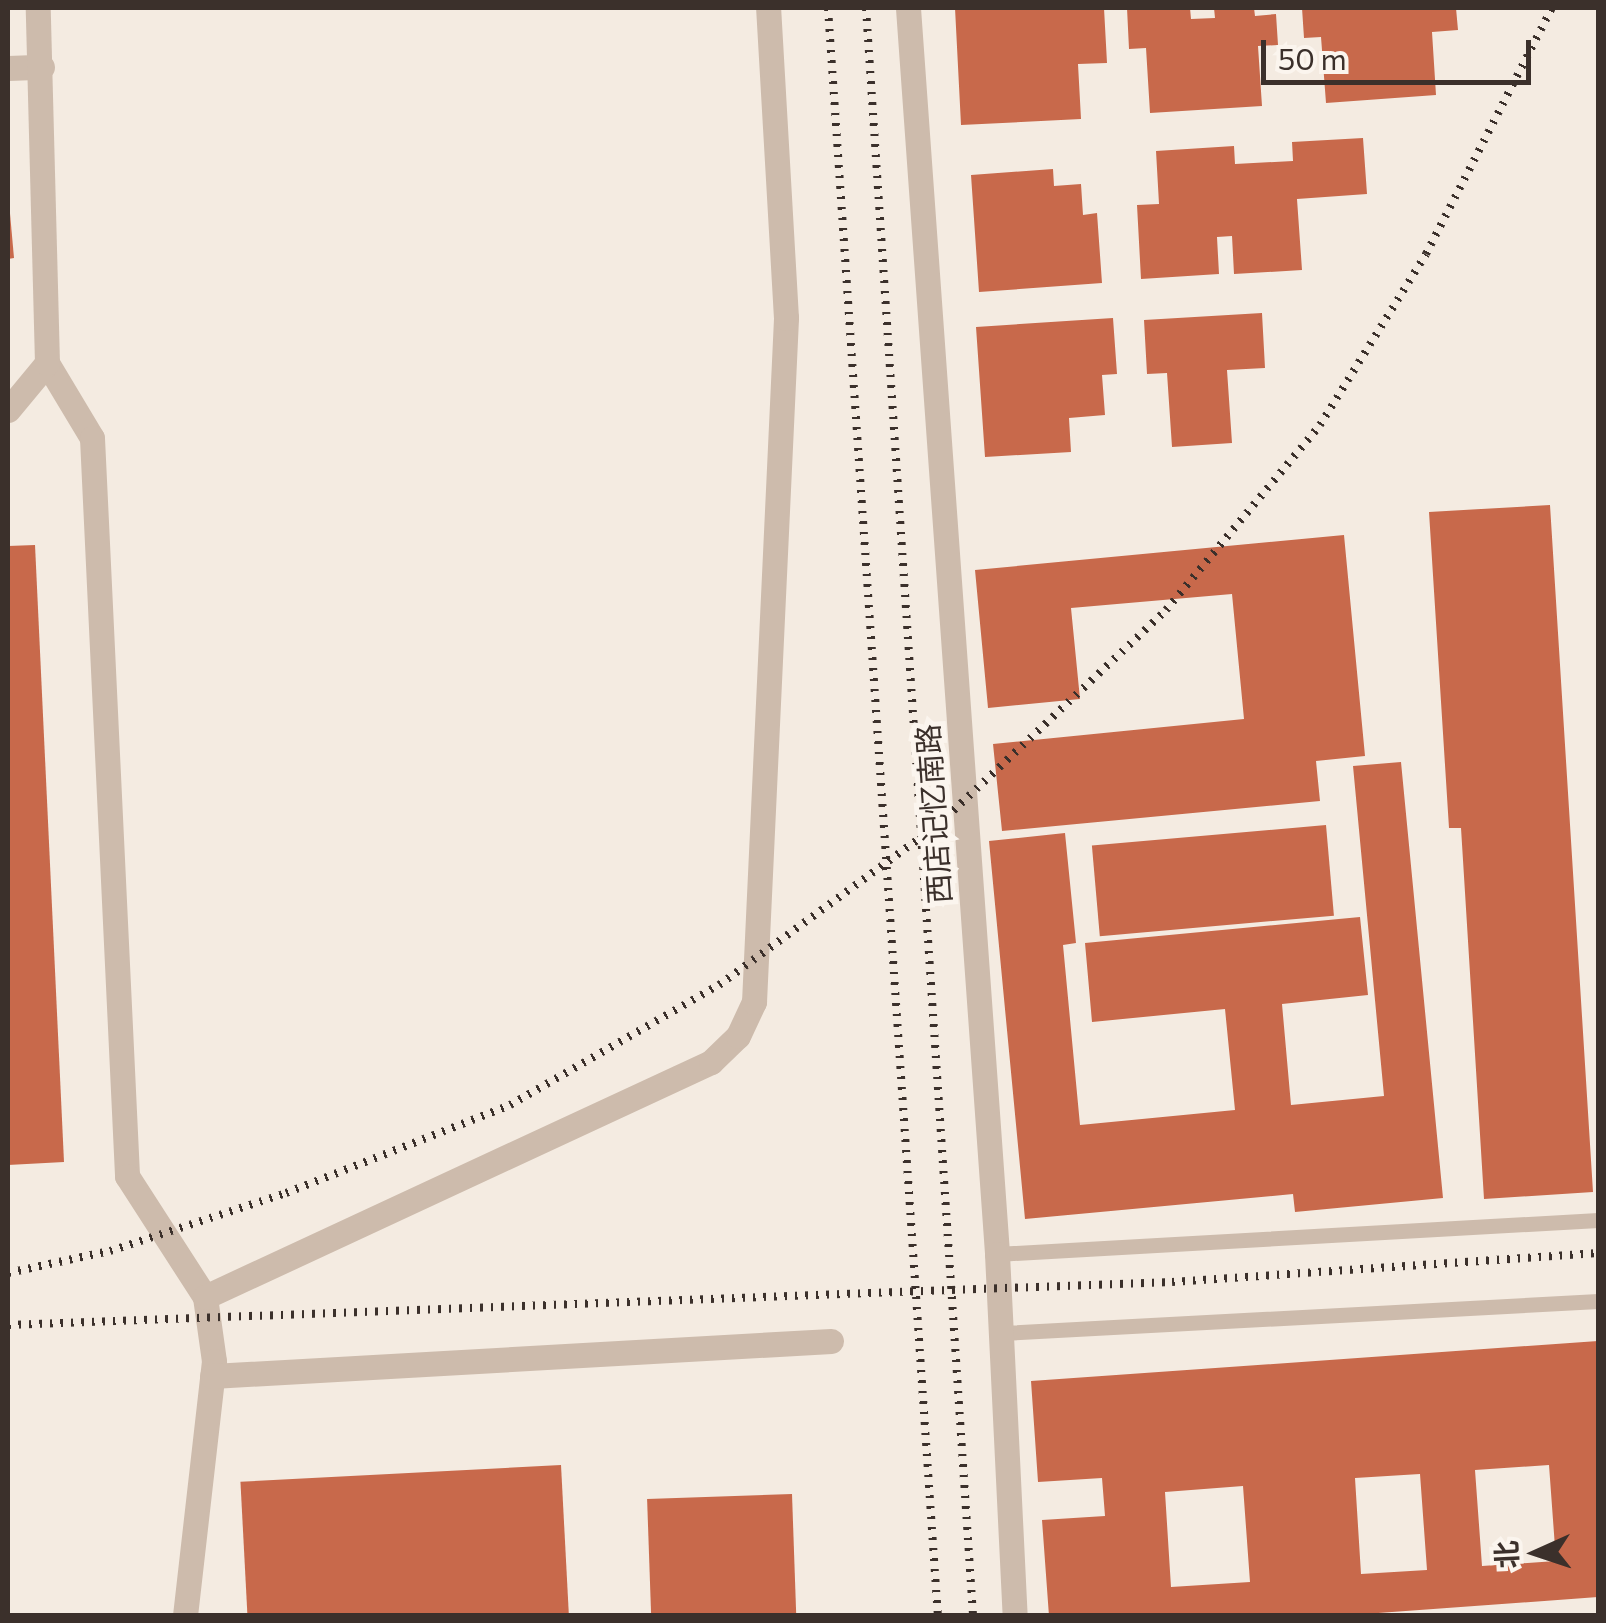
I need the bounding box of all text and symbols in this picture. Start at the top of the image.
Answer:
scale bar [1266,20,1536,82]
text: 50 m [1278,39,1347,76]
street label: 西店记忆南路 [909,723,957,905]
north arrow [1486,1503,1586,1603]
text: 北 [1488,1540,1524,1569]

